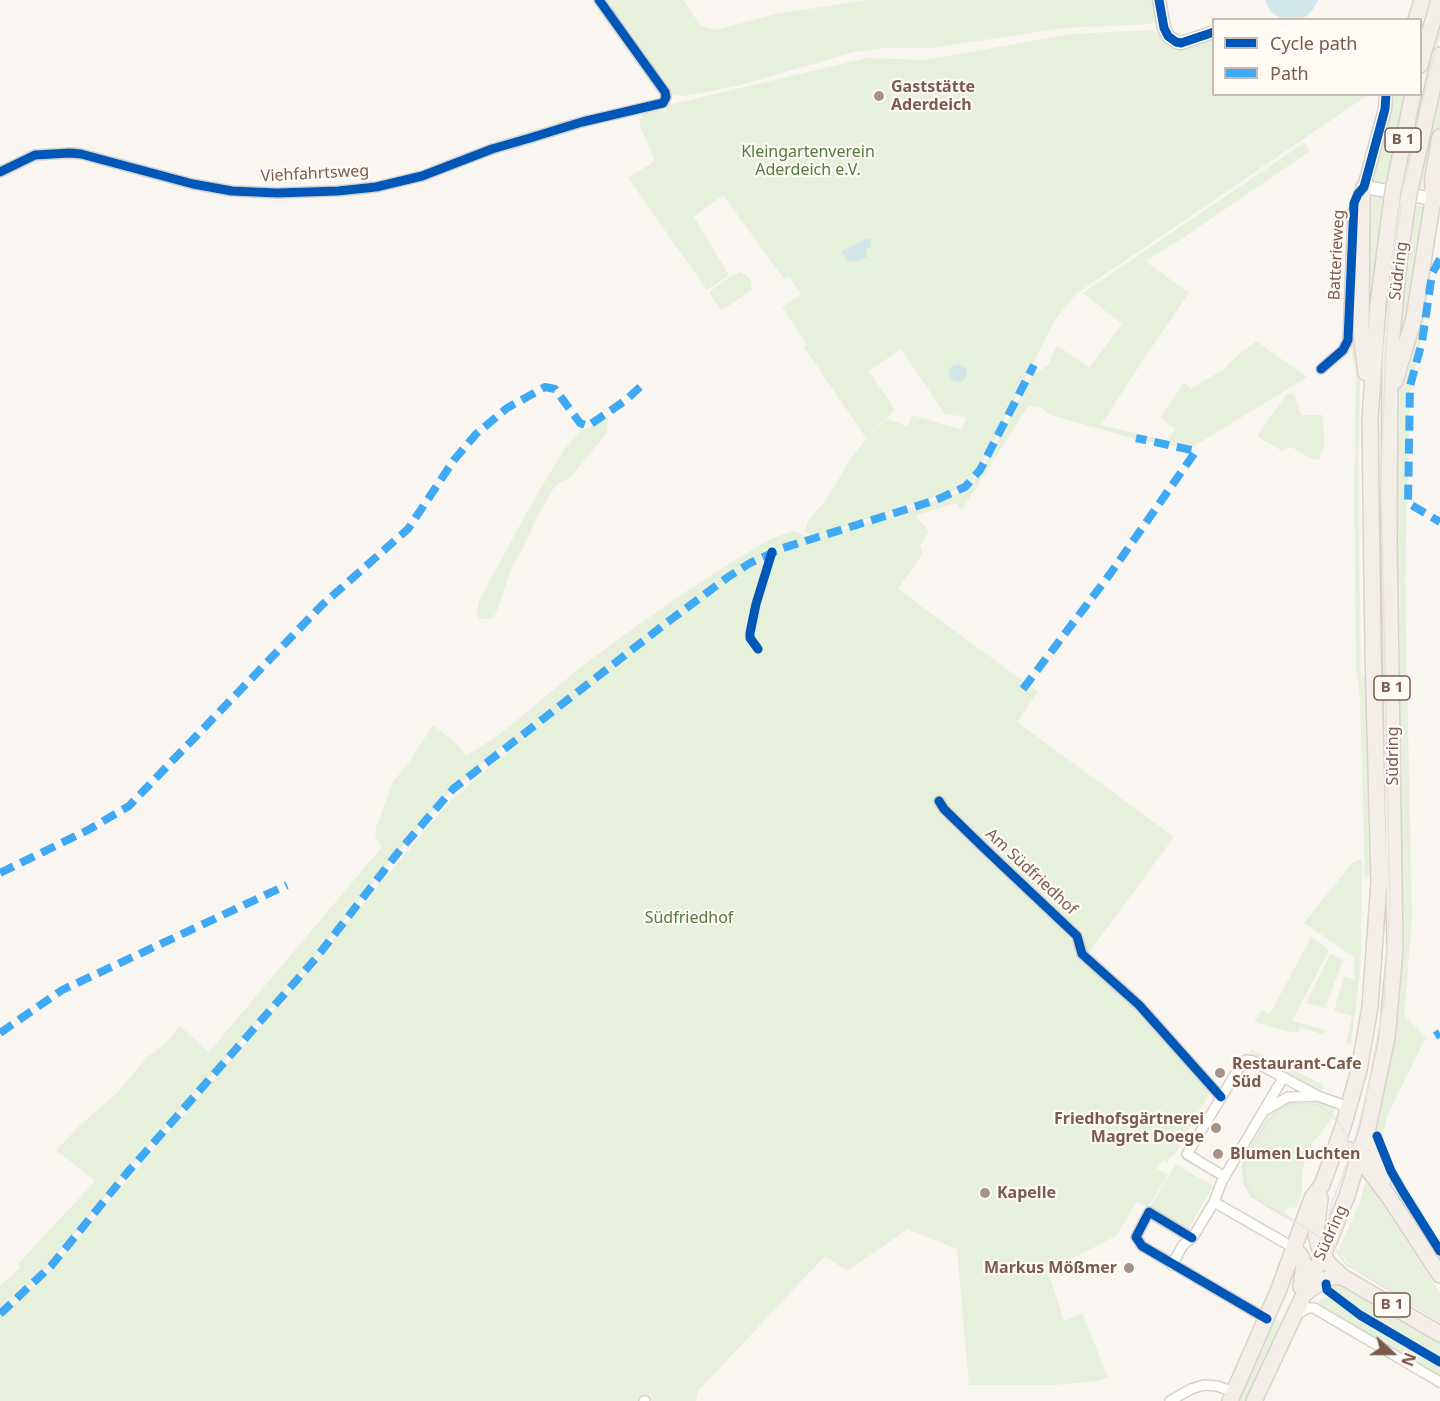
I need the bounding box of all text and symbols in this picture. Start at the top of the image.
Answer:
legend [1212,18,1422,96]
text: Cycle path [1270,31,1357,55]
text: Path [1270,61,1309,85]
place label: Gaststätte Aderdeich [891,77,975,115]
marker: Gaststätte Aderdeich [872,89,886,103]
road number: B 1 [1385,128,1421,152]
park label: Kleingartenverein Aderdeich e.V. [741,142,875,180]
street label: Viehfahrtsweg [260,162,370,186]
street label: Batterieweg [1325,209,1349,301]
street label: Südring [1386,241,1412,301]
road number: B 1 [1374,676,1410,700]
street label: Südring [1383,727,1403,785]
street label: Am Südfriedhof [981,825,1081,919]
park label: Südfriedhof [645,908,733,928]
place label: Restaurant-Cafe Süd [1232,1054,1361,1092]
marker: Restaurant-Cafe Süd [1213,1066,1227,1080]
place label: Friedhofsgärtnerei Magret Doege [1054,1109,1204,1147]
marker: Friedhofsgärtnerei Magret Doege [1209,1121,1223,1135]
place label: Blumen Luchten [1230,1144,1360,1164]
marker: Blumen Luchten [1211,1147,1225,1161]
place label: Kapelle [997,1183,1056,1203]
marker: Kapelle [978,1186,992,1200]
street label: Südring [1310,1202,1352,1264]
place label: Markus Mößmer [984,1258,1117,1278]
marker: Markus Mößmer [1122,1261,1136,1275]
road number: B 1 [1374,1293,1410,1317]
north arrow [1362,1323,1422,1383]
text: N [1396,1349,1421,1369]

